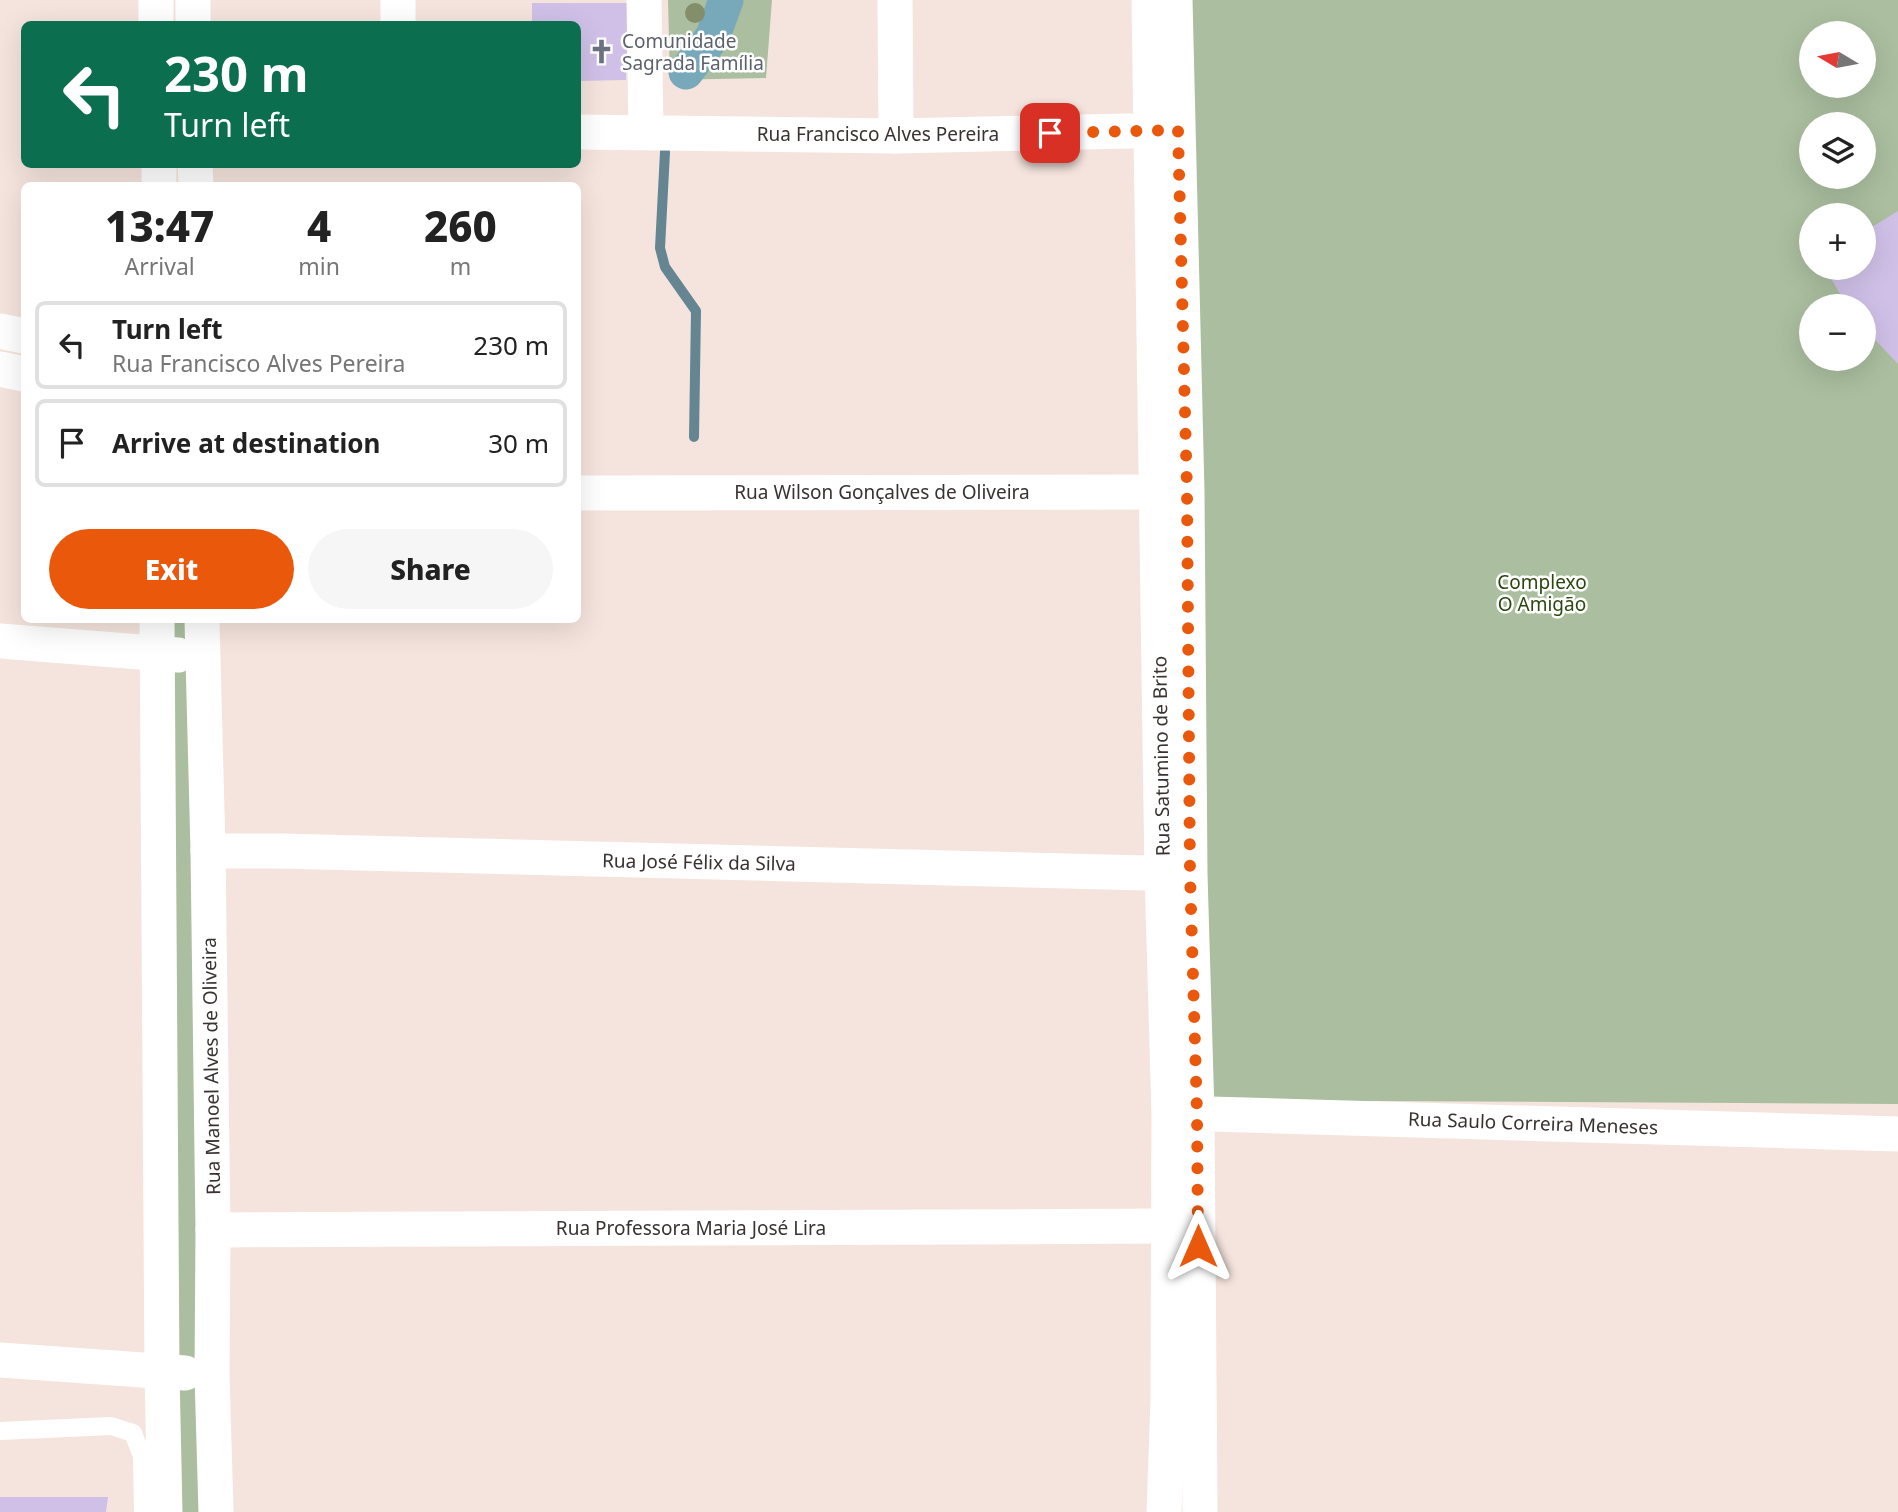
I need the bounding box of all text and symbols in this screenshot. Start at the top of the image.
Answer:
north arrow [1799,21,1876,98]
map controls [1799,21,1876,371]
place label: Comunidade Sagrada Família [622,28,764,76]
church icon: Comunidade Sagrada Família [588,38,616,66]
text: 230 m [164,40,309,106]
icon: left [49,49,140,140]
text: Turn left [164,103,290,146]
pin [1020,103,1080,163]
button: layers [1799,112,1876,189]
icon: arrive [1031,114,1069,152]
street label: Rua Francisco Alves Pereira [757,121,999,147]
text: 13:47 [105,197,214,254]
text: 4 [307,197,331,254]
text: 260 [424,197,497,254]
button: + [1799,203,1876,280]
text: Arrival [125,250,195,282]
text: min [298,250,340,282]
text: m [450,250,471,282]
button: − [1799,294,1876,371]
text: Turn left [112,311,223,347]
icon: left [53,326,91,364]
text: 230 m [473,327,549,363]
text: Rua Francisco Alves Pereira [112,347,405,379]
icon: arrive [53,424,91,462]
text: Arrive at destination [112,425,381,461]
text: 30 m [488,425,549,461]
street label: Rua Wilson Gonçalves de Oliveira [734,479,1030,505]
button: Exit [49,529,294,609]
button: Share [308,529,553,609]
park label: Complexo O Amigão [1497,569,1587,617]
street label: Rua Satumino de Brito [1146,656,1176,856]
street label: Rua José Félix da Silva [602,847,796,877]
street label: Rua Manoel Alves de Oliveira [196,937,226,1195]
street label: Rua Saulo Correira Meneses [1408,1106,1658,1140]
position arrow [1161,1209,1235,1283]
street label: Rua Professora Maria José Lira [556,1215,826,1241]

